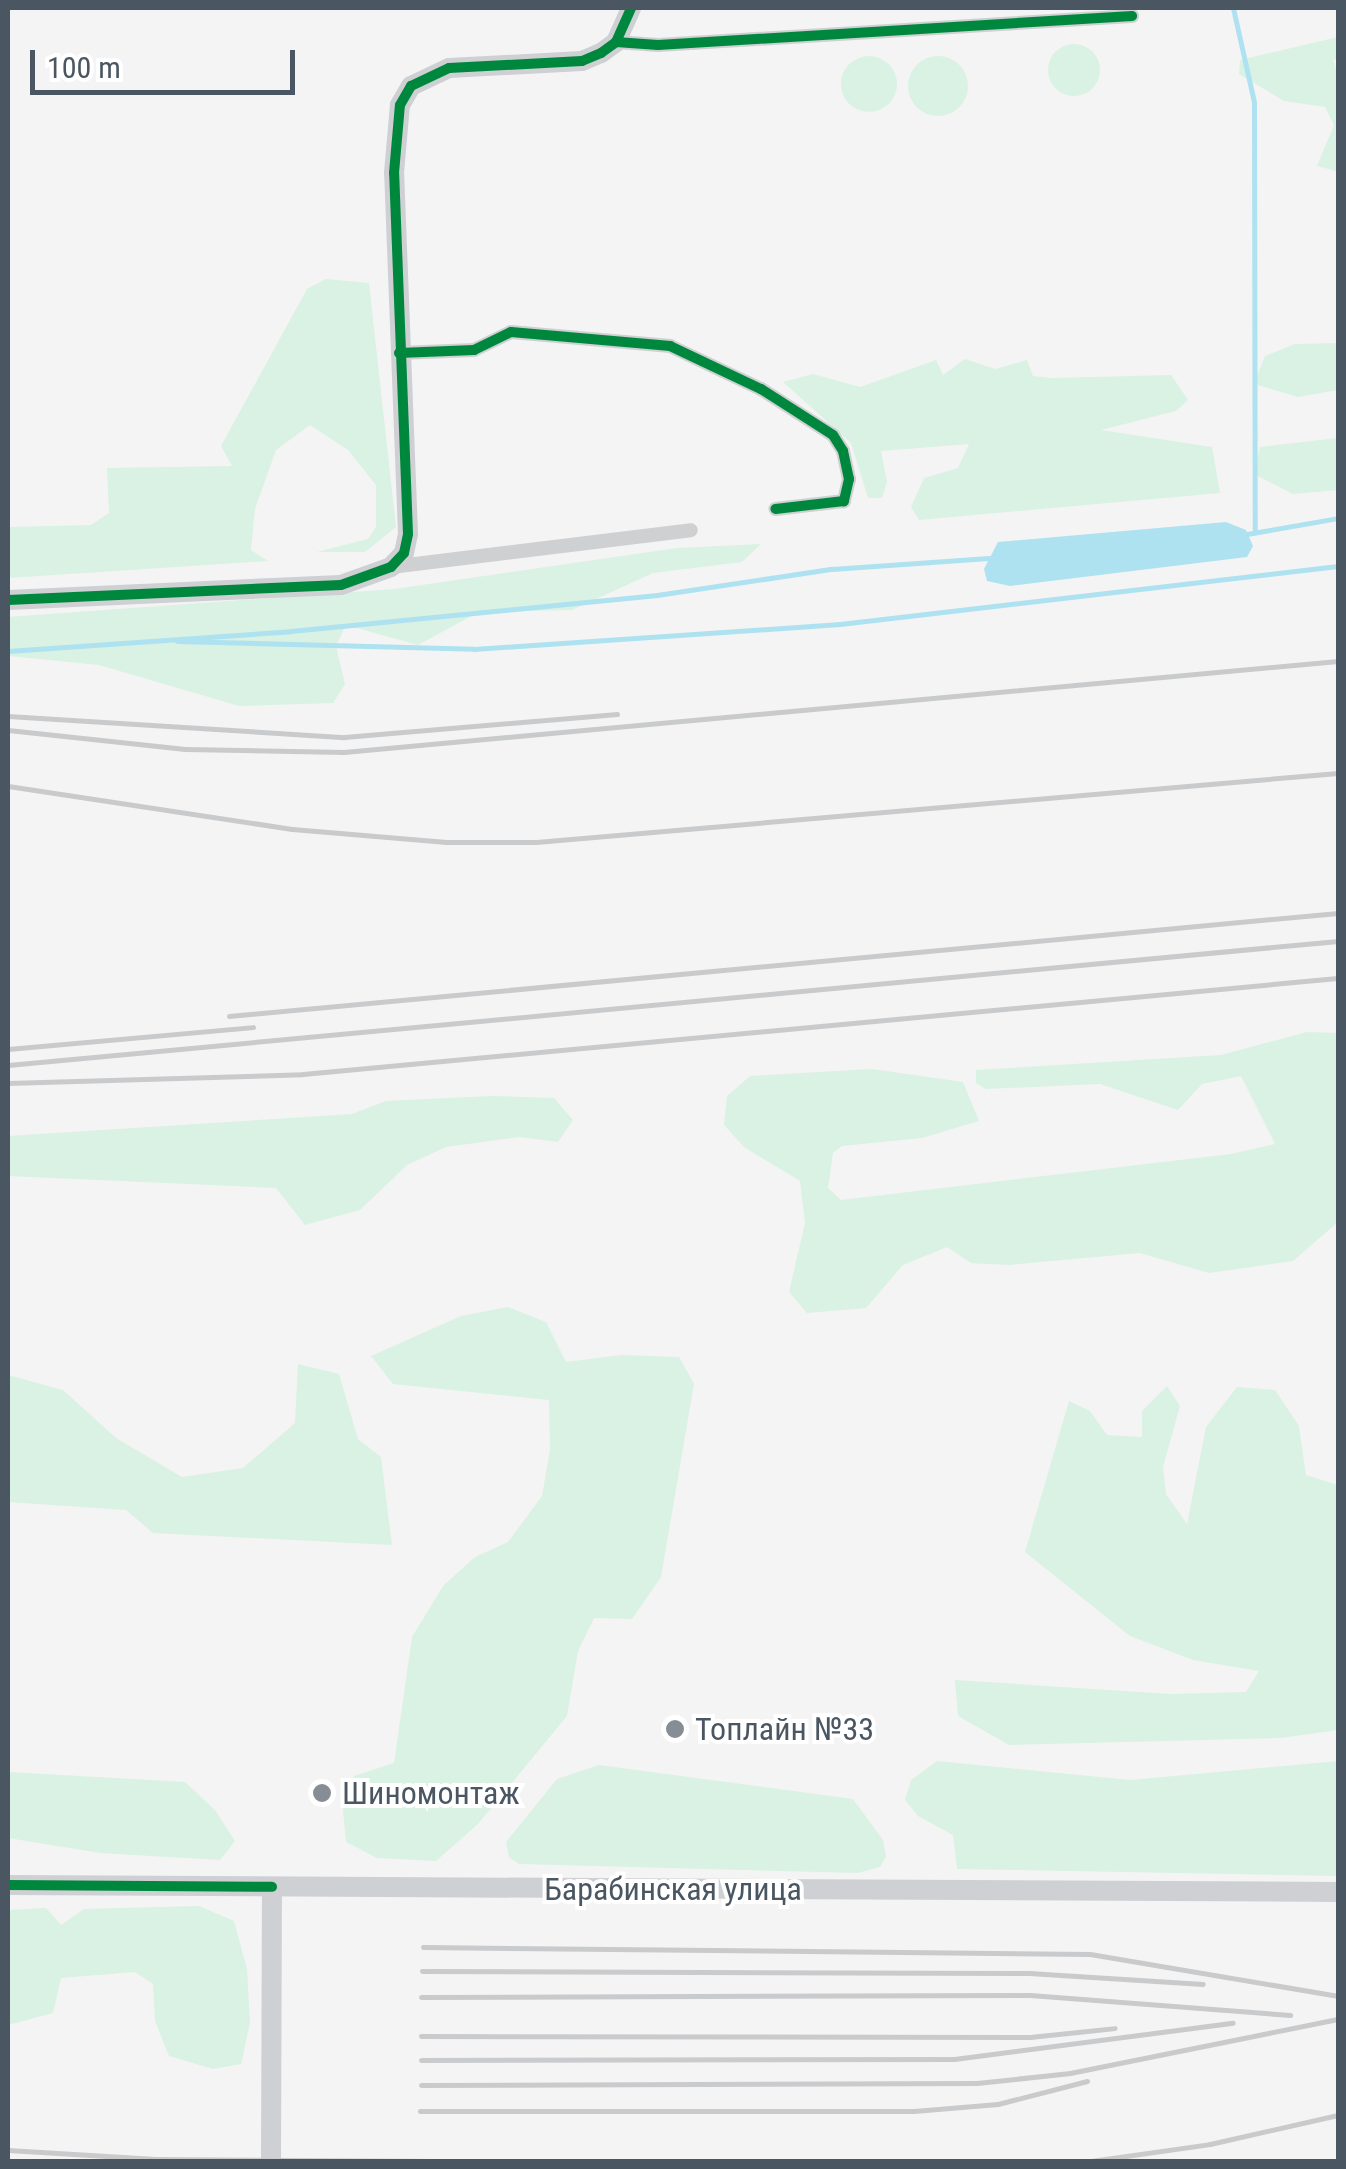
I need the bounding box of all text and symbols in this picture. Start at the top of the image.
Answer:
scale bar [35,30,300,92]
text: 100 m [47,50,121,85]
place label: Топлайн №33 [695,1710,874,1748]
marker: Топлайн №33 [664,1718,686,1740]
place label: Шиномонтаж [342,1774,520,1812]
marker: Шиномонтаж [311,1782,333,1804]
street label: Барабинская улица [544,1870,802,1908]

